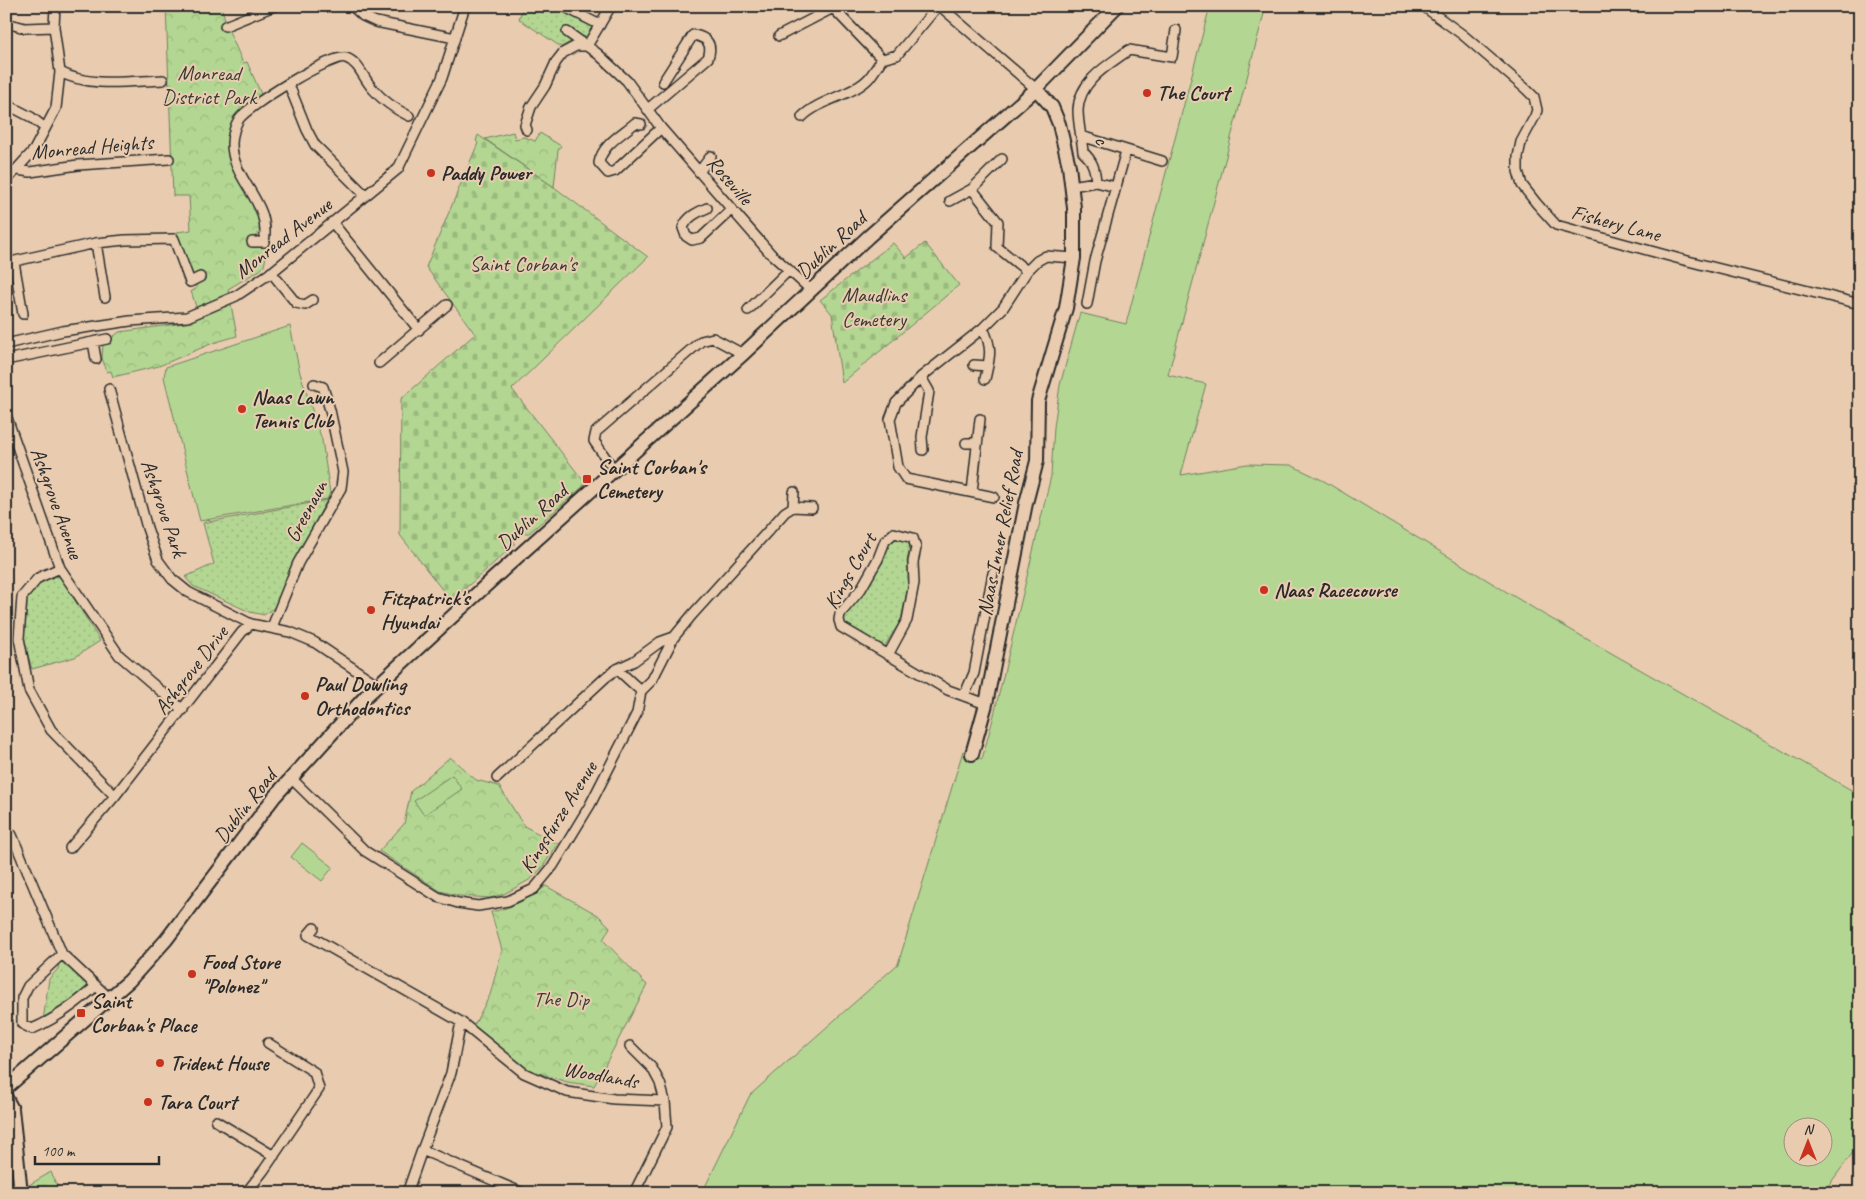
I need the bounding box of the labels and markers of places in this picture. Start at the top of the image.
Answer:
place label: The Court [1157,80,1232,106]
marker: The Court [1141,87,1153,99]
place label: Paddy Power [441,160,533,186]
marker: Paddy Power [425,167,437,179]
place label: Naas Lawn Tennis Club [252,384,335,434]
marker: Naas Lawn Tennis Club [236,403,248,415]
place label: Saint Corban's Cemetery [597,454,708,504]
marker: Saint Corban's Cemetery [581,473,593,485]
place label: Naas Racecourse [1274,577,1399,603]
marker: Naas Racecourse [1258,584,1270,596]
place label: Fitzpatrick's Hyundai [381,585,472,635]
marker: Fitzpatrick's Hyundai [365,604,377,616]
place label: Paul Dowling Orthodontics [315,671,412,721]
marker: Paul Dowling Orthodontics [299,690,311,702]
place label: Food Store "Polonez" [202,949,282,999]
marker: Food Store "Polonez" [186,968,198,980]
place label: Saint Corban's Place [91,988,199,1038]
marker: Saint Corban's Place [75,1007,87,1019]
place label: Trident House [170,1050,271,1076]
marker: Trident House [154,1057,166,1069]
place label: Tara Court [158,1089,240,1115]
marker: Tara Court [142,1096,154,1108]

